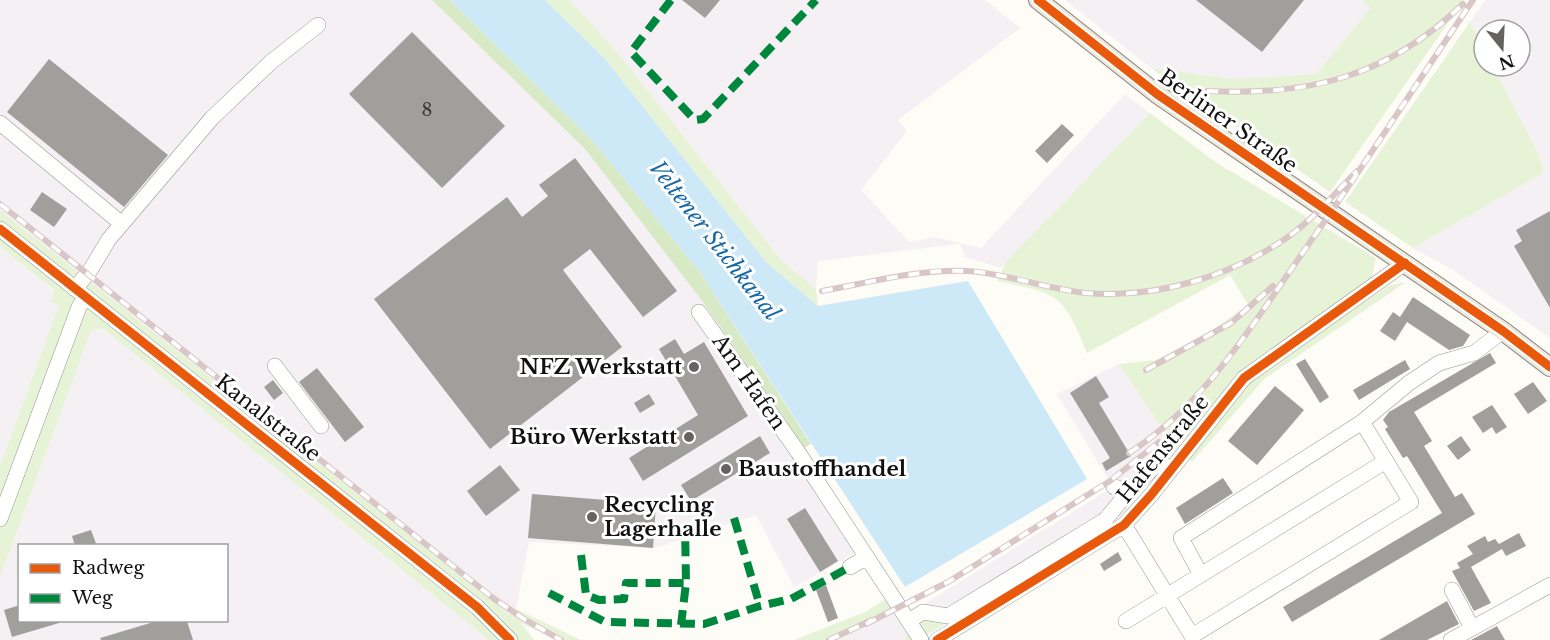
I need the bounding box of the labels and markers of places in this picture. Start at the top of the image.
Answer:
place label: NFZ Werkstatt [520,354,682,380]
marker: NFZ Werkstatt [687,360,701,374]
place label: Büro Werkstatt [510,424,677,450]
marker: Büro Werkstatt [682,430,696,444]
place label: Baustoffhandel [738,456,907,482]
marker: Baustoffhandel [719,462,733,476]
place label: Recycling Lagerhalle [604,492,722,542]
marker: Recycling Lagerhalle [585,510,599,524]

